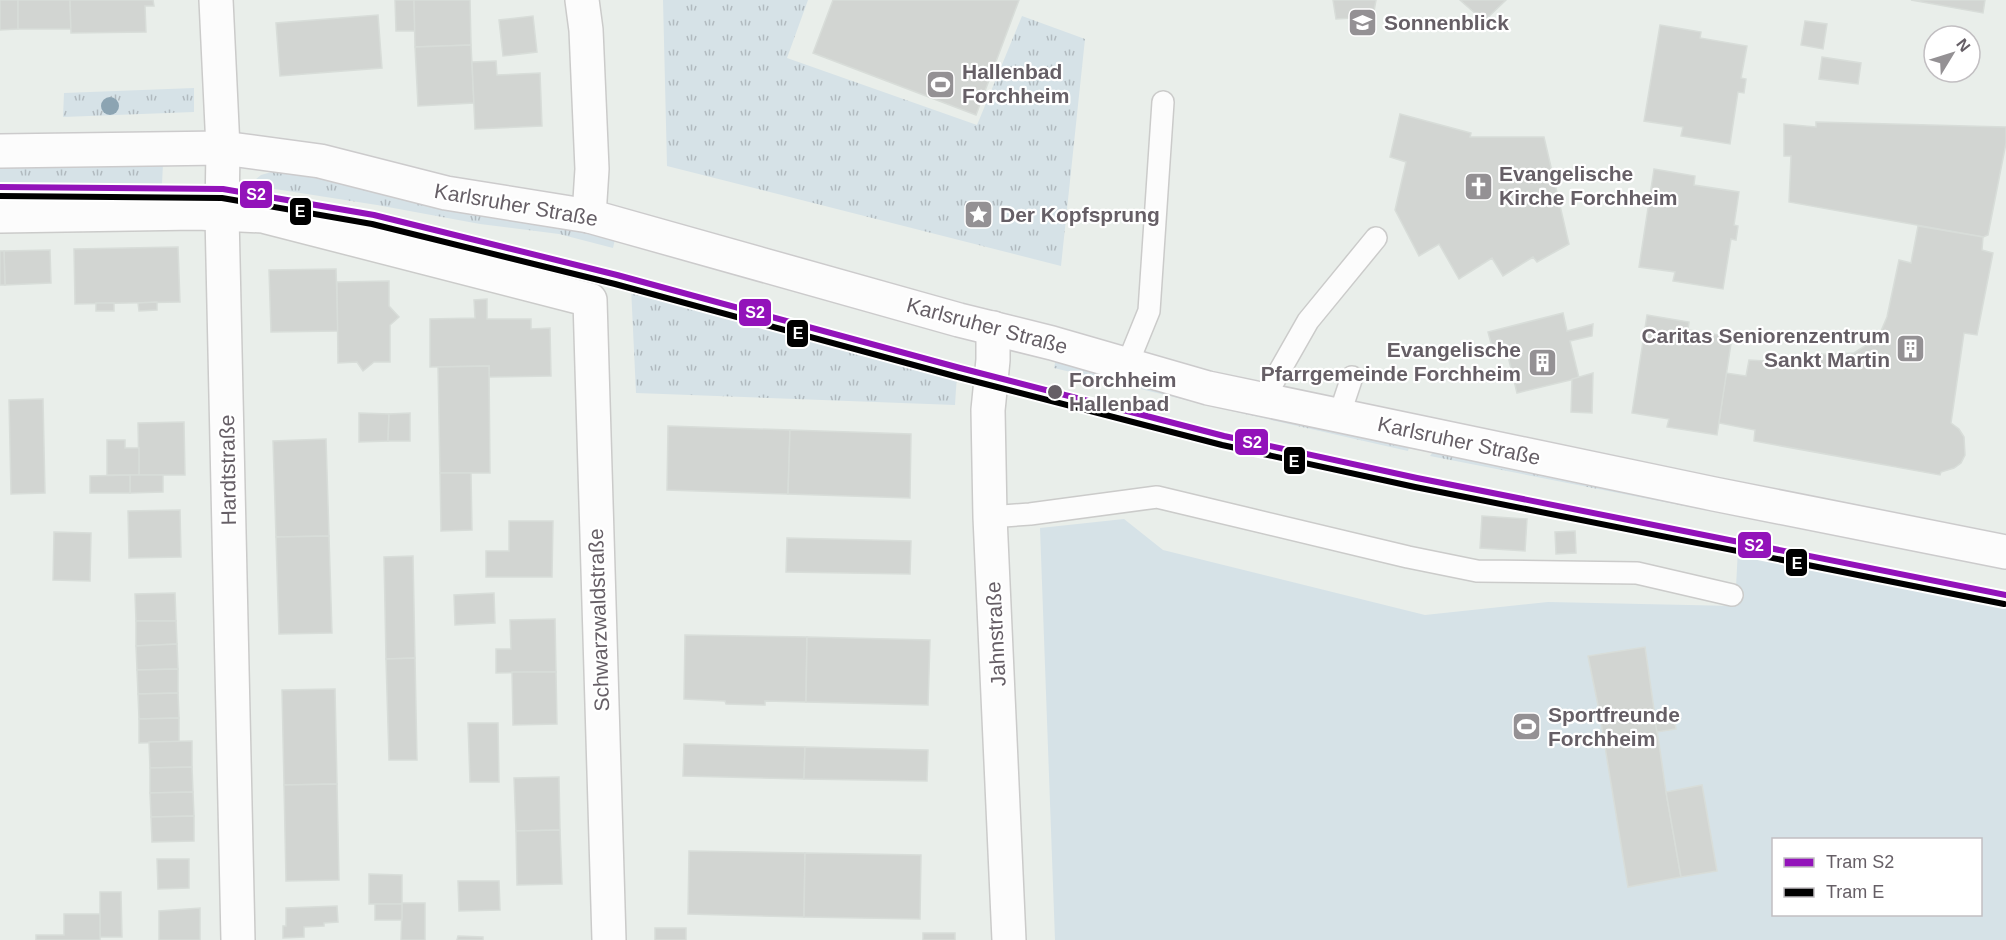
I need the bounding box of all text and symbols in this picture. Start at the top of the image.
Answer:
school or university icon: Sonnenblick [1347,7,1379,39]
place label: Sonnenblick [1384,11,1509,34]
north arrow [1922,24,1982,84]
text: N [1953,35,1974,55]
place label: Hallenbad Forchheim [962,60,1069,107]
sports icon: Hallenbad Forchheim [925,68,957,100]
place label: Evangelische Kirche Forchheim [1499,162,1678,209]
church icon: Evangelische Kirche Forchheim [1462,170,1494,202]
street label: Karlsruher Straße [432,179,600,230]
line badge: S2 [239,180,273,209]
text: S2 [246,186,266,203]
line badge: E [289,197,312,226]
place icon: Der Kopfsprung [963,199,995,231]
text: E [295,203,306,220]
place label: Der Kopfsprung [1000,203,1160,226]
street label: Karlsruher Straße [904,293,1070,358]
line badge: S2 [738,298,772,327]
text: S2 [745,304,765,321]
line badge: E [786,319,809,348]
place label: Caritas Seniorenzentrum Sankt Martin [1641,324,1890,371]
text: E [793,325,804,342]
building icon: Caritas Seniorenzentrum Sankt Martin [1895,332,1927,364]
place label: Evangelische Pfarrgemeinde Forchheim [1261,338,1521,385]
building icon: Evangelische Pfarrgemeinde Forchheim [1526,346,1558,378]
place label: Forchheim Hallenbad [1069,368,1176,415]
marker: Forchheim Hallenbad [1046,383,1064,401]
street label: Karlsruher Straße [1376,412,1543,469]
street label: Hardtstraße [215,414,240,526]
line badge: S2 [1234,428,1269,456]
text: S2 [1242,434,1262,451]
line badge: E [1283,446,1306,475]
text: E [1289,453,1300,470]
street label: Schwarzwaldstraße [584,528,613,712]
line badge: S2 [1737,531,1772,559]
text: S2 [1744,537,1764,554]
line badge: E [1785,548,1808,577]
text: E [1792,555,1803,572]
street label: Jahnstraße [981,581,1010,687]
place label: Sportfreunde Forchheim [1548,703,1680,750]
sports icon: Sportfreunde Forchheim [1511,711,1543,743]
legend [1772,838,1982,916]
text: Tram S2 [1826,852,1894,872]
text: Tram E [1826,882,1884,902]

